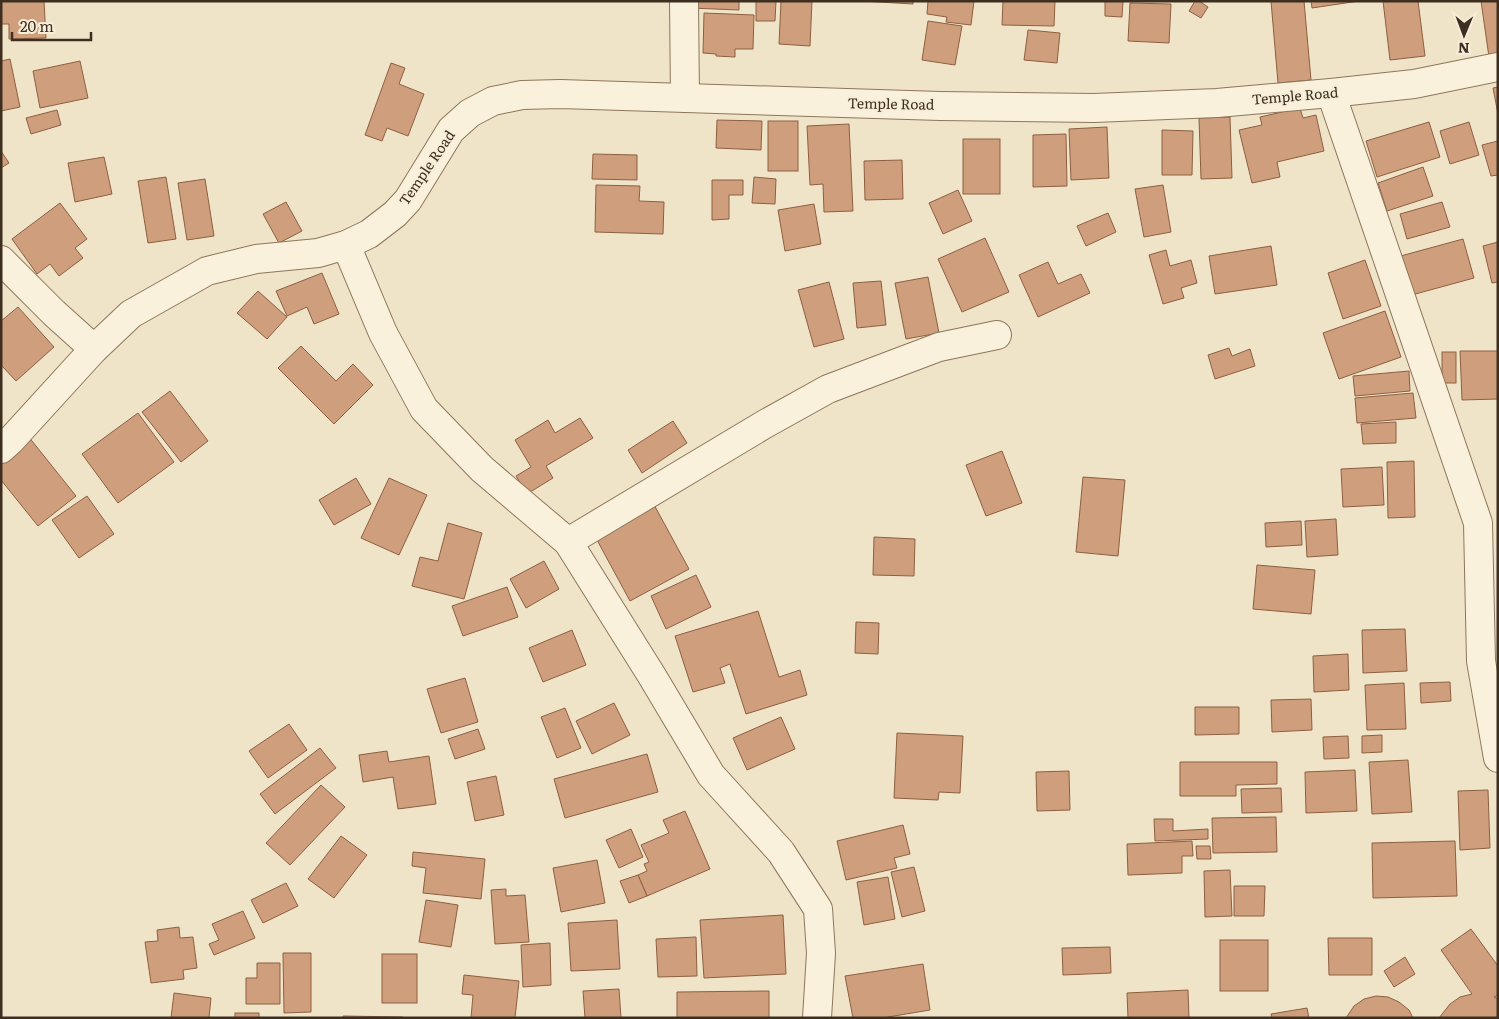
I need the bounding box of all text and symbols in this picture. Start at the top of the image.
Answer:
scale bar [12,10,91,42]
north arrow [1439,10,1489,60]
text: 20 m [20,14,54,37]
text: N [1457,39,1470,59]
street label: Temple Road [1251,81,1340,109]
street label: Temple Road [847,92,935,114]
street label: Temple Road [394,125,459,209]

